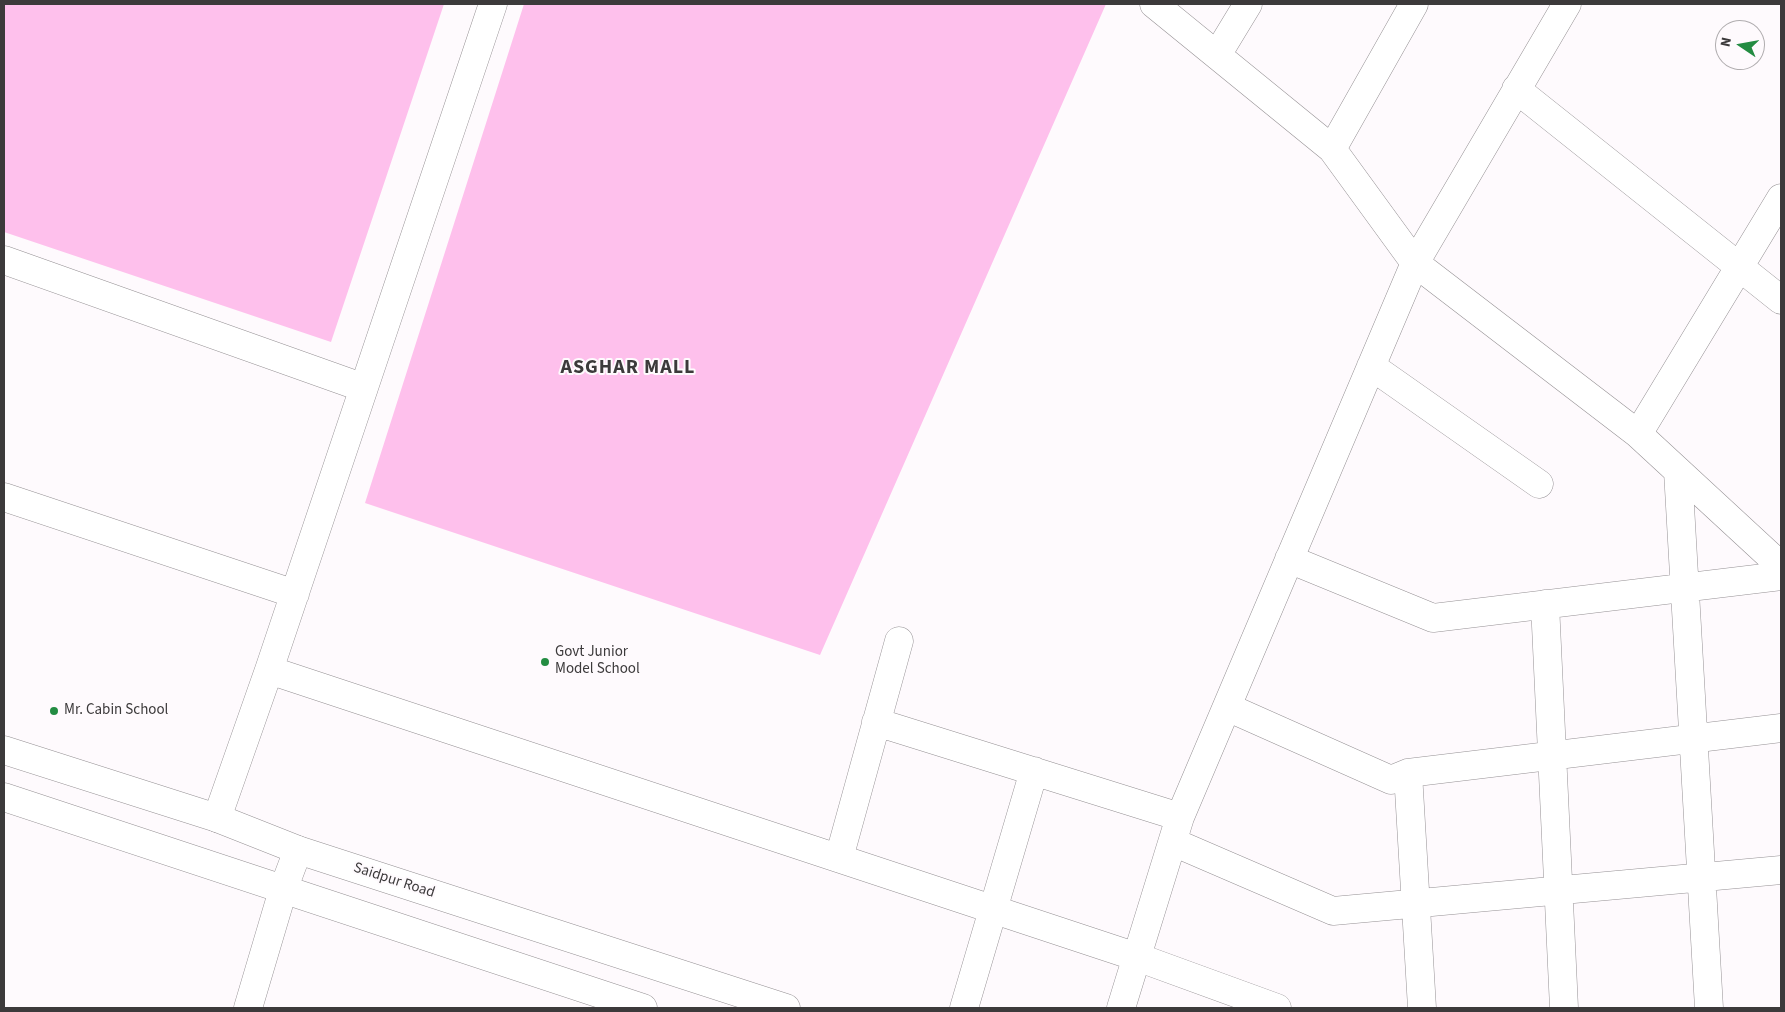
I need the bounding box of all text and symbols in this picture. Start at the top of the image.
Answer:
north arrow [1715,20,1765,70]
text: N [1716,35,1737,49]
district label: ASGHAR MALL [559,357,697,381]
place label: Govt Junior Model School [555,644,640,679]
marker: Govt Junior Model School [539,656,551,668]
place label: Mr. Cabin School [64,702,168,720]
marker: Mr. Cabin School [48,705,60,717]
street label: Saidpur Road [351,859,437,903]

